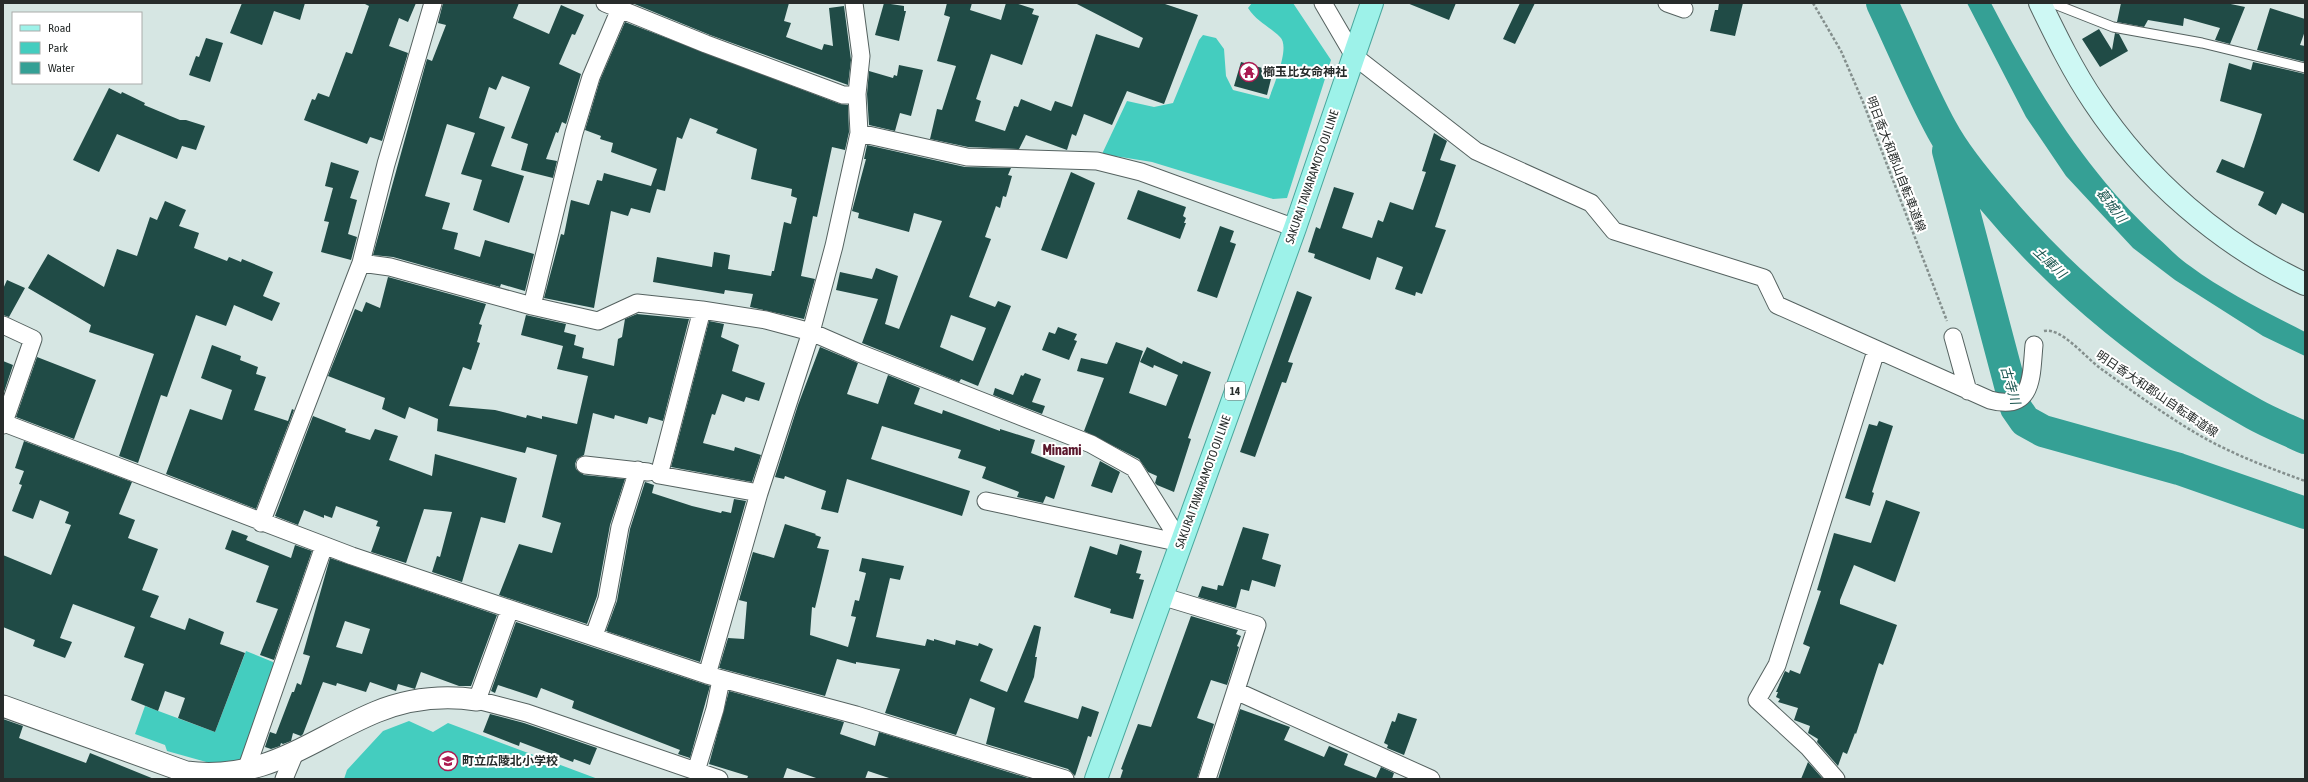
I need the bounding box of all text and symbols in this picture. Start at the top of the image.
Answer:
legend [12,12,142,84]
text: Road [48,21,71,35]
text: Park [48,41,69,55]
text: Water [48,61,75,75]
temple icon: 櫛玉比女命神社 [1238,61,1260,83]
place label: 櫛玉比女命神社 [1263,65,1347,79]
street label: 明日香大和郡山自転車道線 [1864,94,1928,234]
street label: SAKURAI TAWARAMOTO OJI LINE [1282,108,1342,246]
water label: 葛城川 [2094,185,2131,227]
water label: 土庫川 [2030,244,2070,283]
street label: 明日香大和郡山自転車道線 [2093,348,2221,440]
water label: 古寺川 [1998,364,2024,408]
road number: 14 [1225,382,1245,400]
street label: SAKURAI TAWARAMOTO OJI LINE [1172,413,1234,551]
district label: Minami [1042,442,1082,458]
school or university icon: 町立広陵北小学校 [437,750,459,772]
place label: 町立広陵北小学校 [462,754,558,768]

